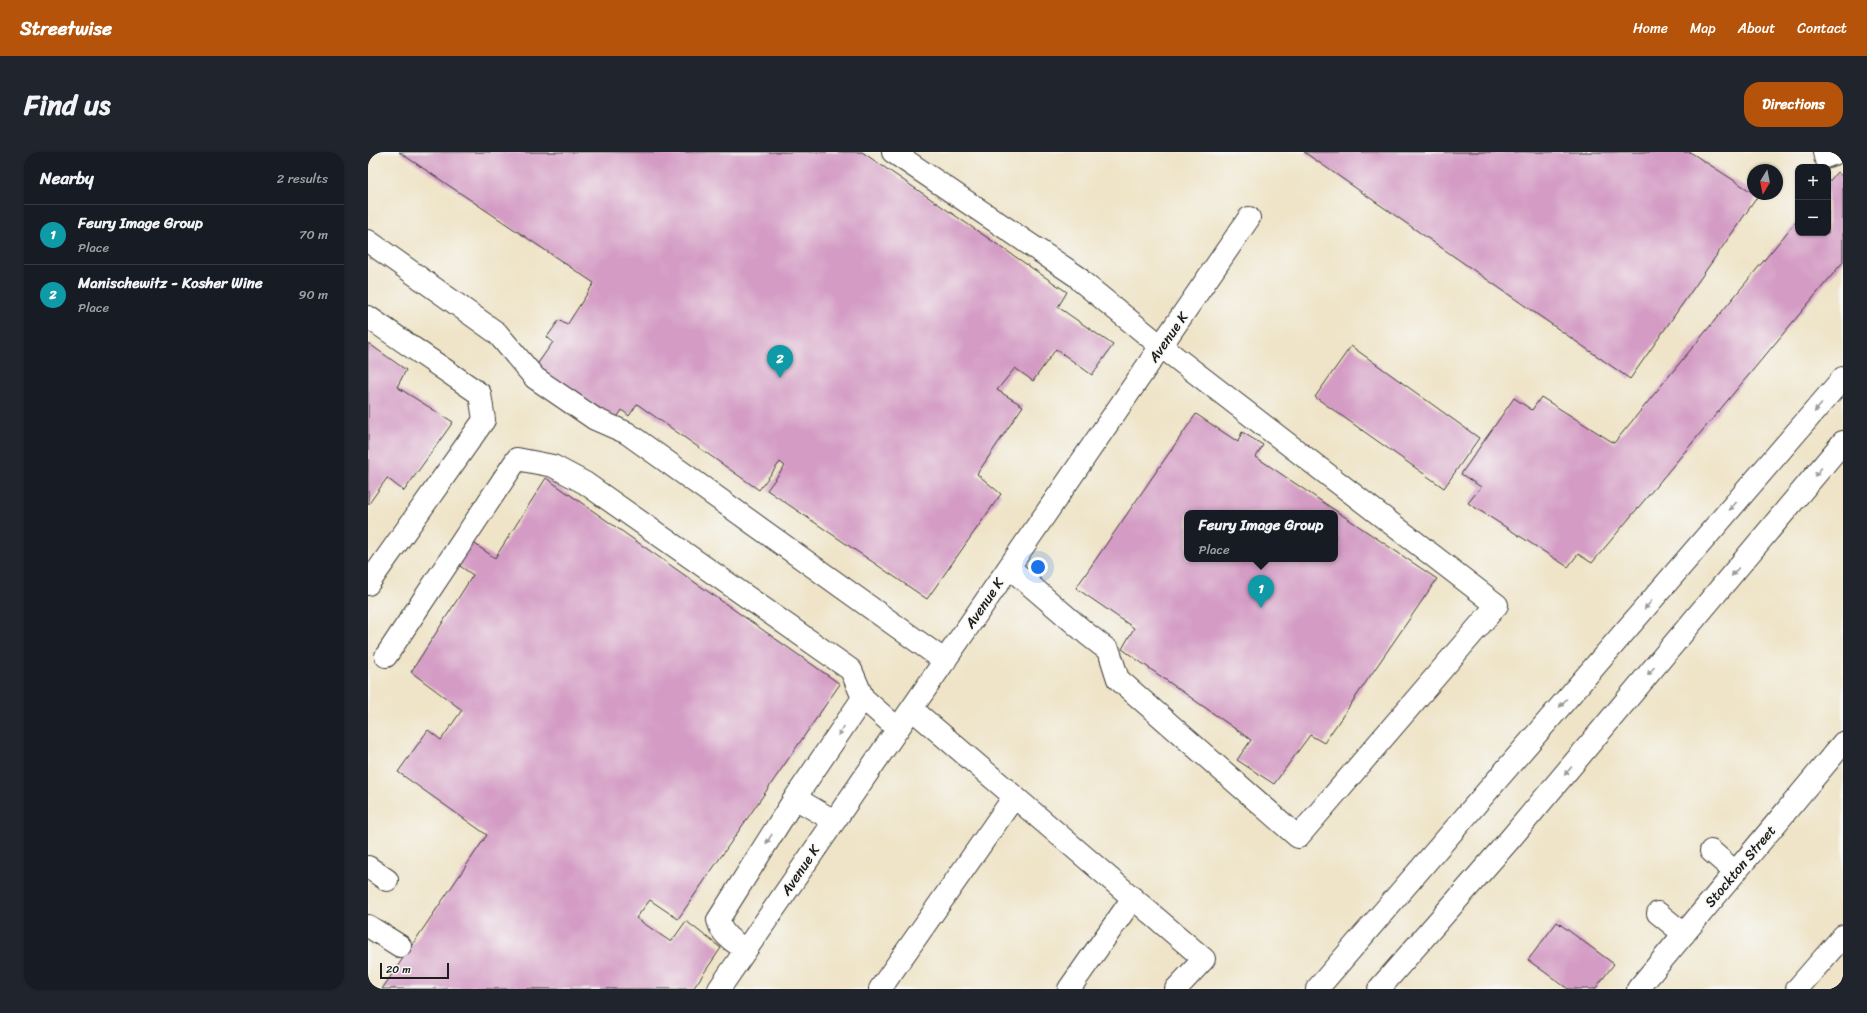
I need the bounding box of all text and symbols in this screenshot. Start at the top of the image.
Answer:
text: Streetwise [20,12,112,45]
text: Home [1633,16,1668,41]
text: Map [1690,16,1716,41]
text: About [1738,16,1775,41]
text: Contact [1797,16,1847,41]
text: Find us [24,80,111,129]
button: Directions [1744,82,1843,127]
text: Nearby [40,163,94,193]
north arrow [1747,164,1783,200]
map controls [1795,164,1831,236]
button: + [1795,164,1831,200]
text: 2 results [277,167,328,190]
button: − [1795,200,1831,236]
text: Feury Image Group [78,210,203,236]
text: 1 [50,223,56,246]
text: 70 m [299,223,328,246]
text: Place [78,236,109,259]
text: Manischewitz - Kosher Wine [78,270,263,296]
text: 2 [49,283,57,306]
text: 90 m [298,283,328,306]
text: Place [78,296,109,319]
street label: Avenue K [1141,306,1196,369]
pin: 2 [767,345,793,378]
one-way arrow [1813,403,1822,413]
one-way arrow [1814,466,1822,477]
one-way arrow [1728,501,1737,512]
popup [1184,510,1338,562]
text: Feury Image Group [1198,512,1324,538]
text: Place [1198,538,1230,561]
your location [1028,557,1048,577]
one-way arrow [1730,566,1739,577]
street label: Avenue K [958,571,1012,635]
pin: 1 [1248,575,1274,608]
one-way arrow [1643,600,1652,610]
one-way arrow [1647,666,1656,677]
one-way arrow [1559,698,1568,709]
one-way arrow [837,725,845,736]
one-way arrow [1563,766,1572,776]
street label: Stockton Street [1698,820,1782,913]
one-way arrow [766,833,773,845]
street label: Avenue K [774,838,828,902]
text: 20 m [386,960,411,979]
scale bar [380,961,449,980]

